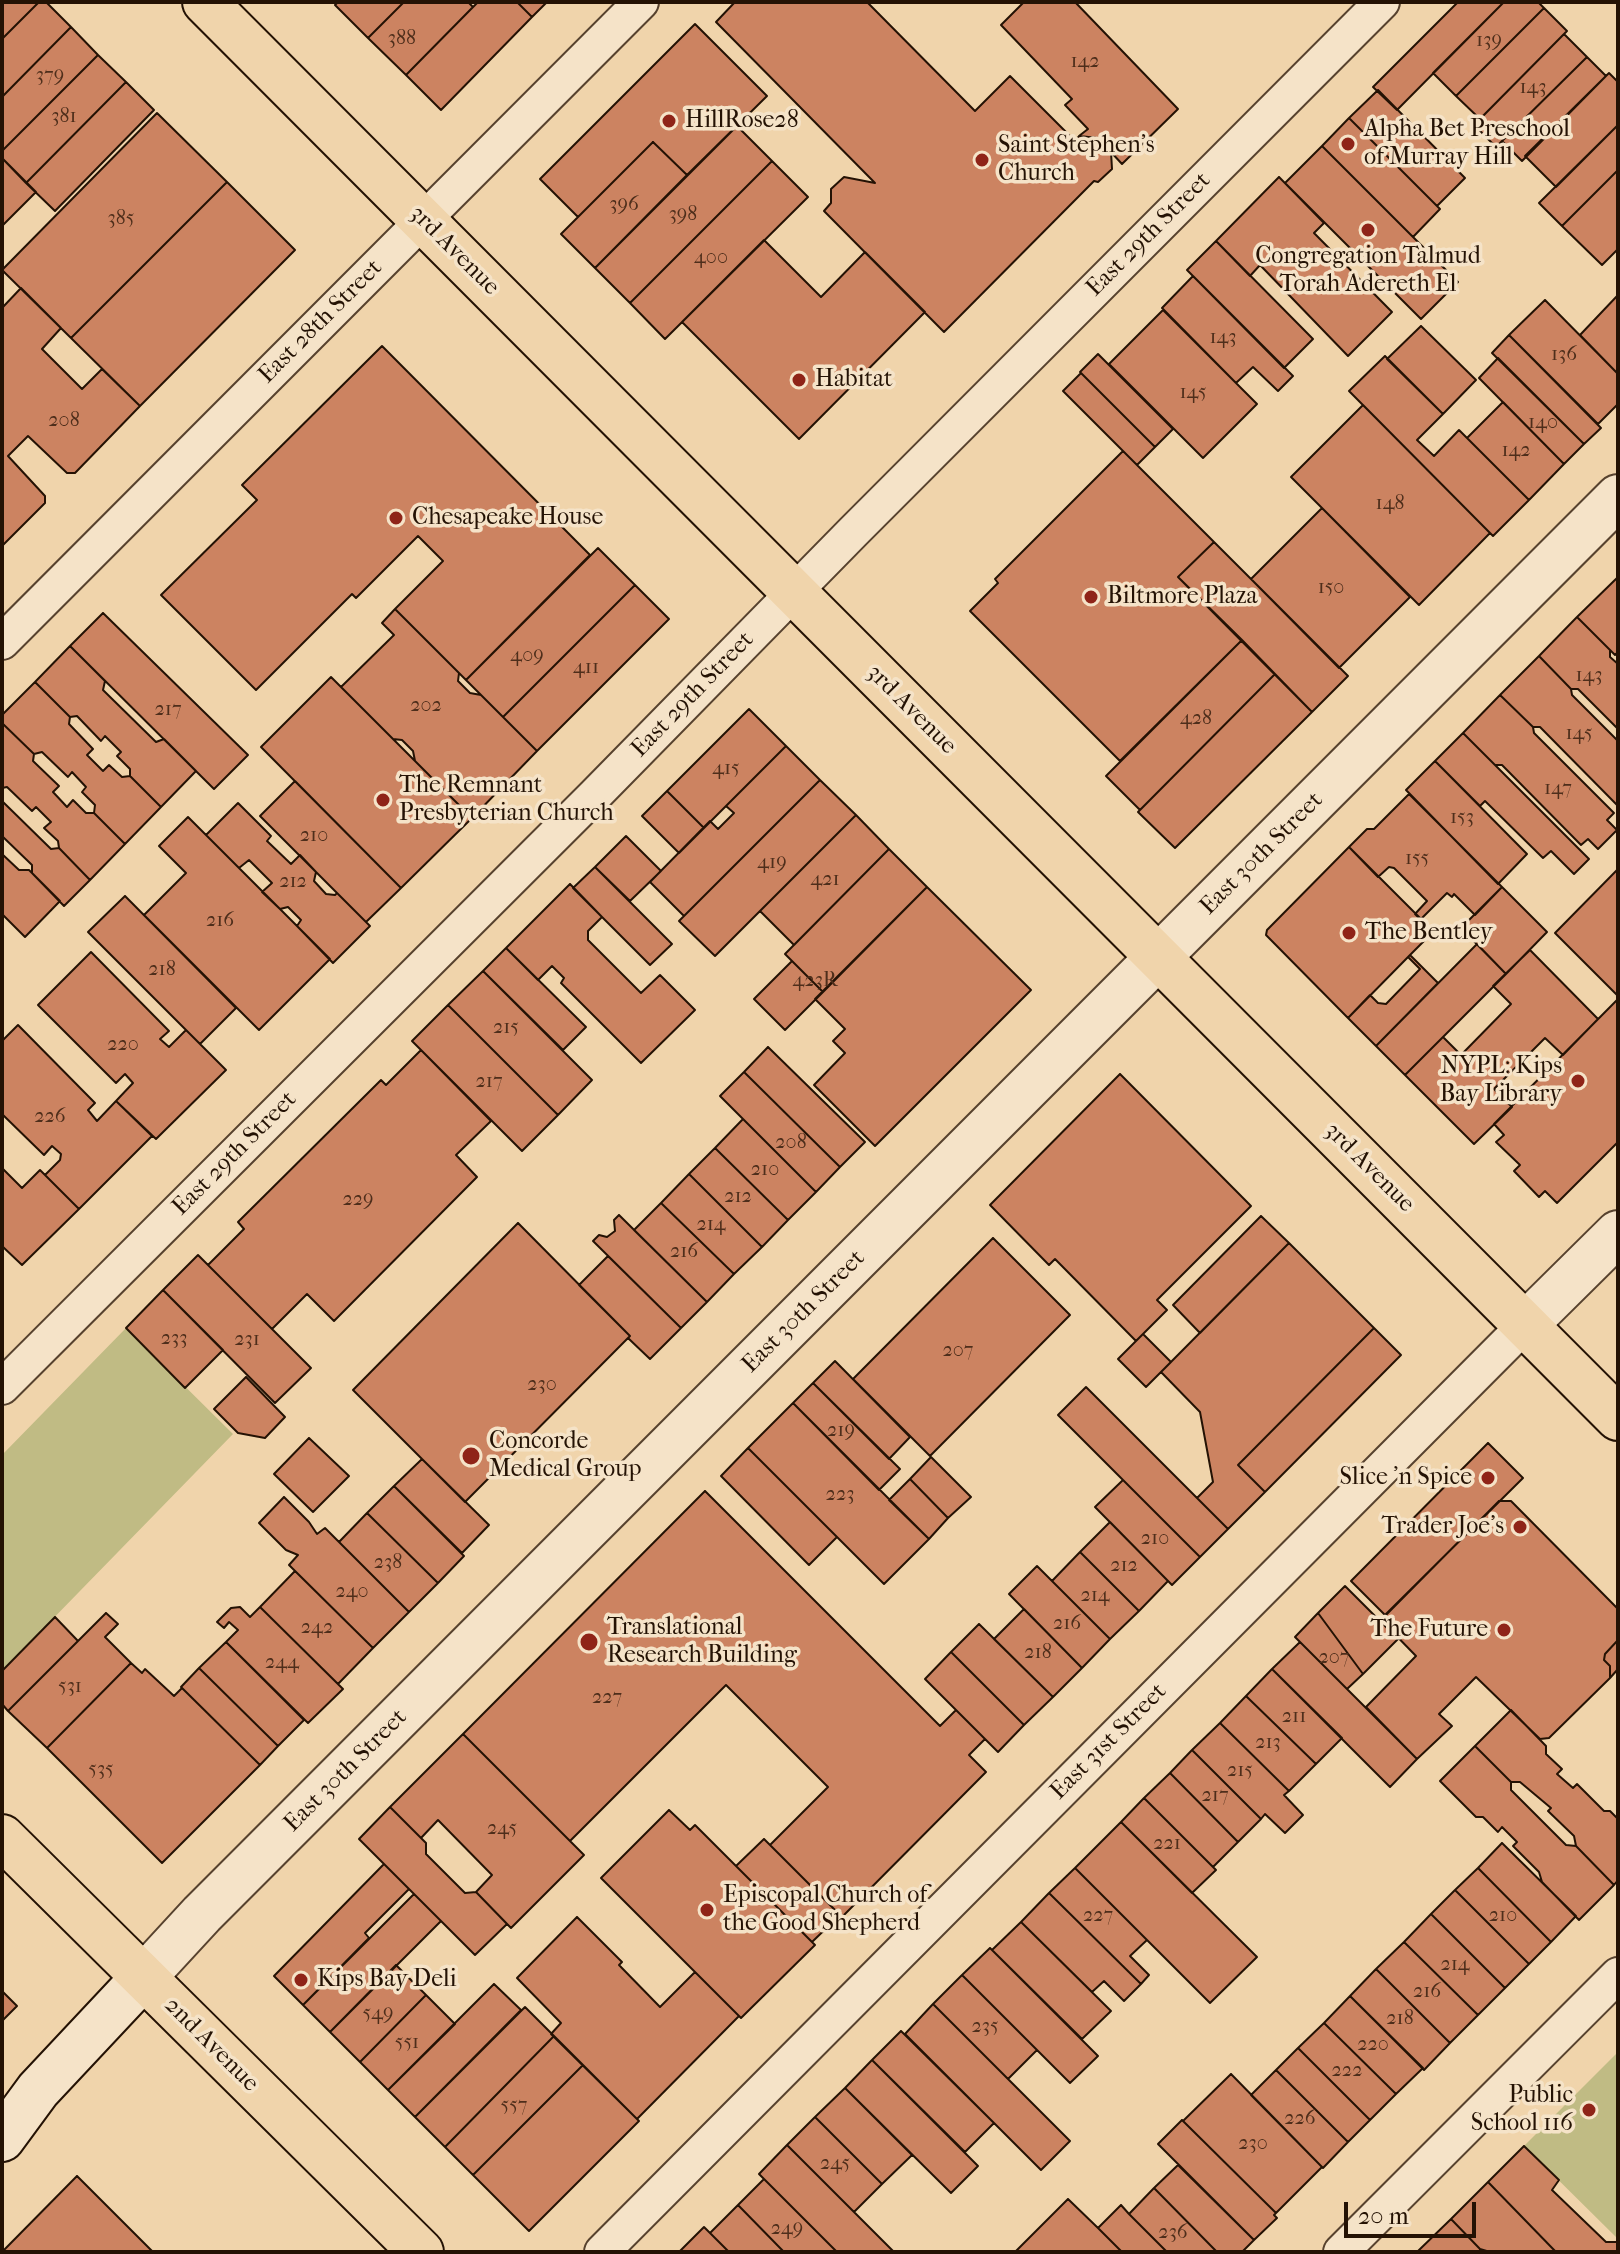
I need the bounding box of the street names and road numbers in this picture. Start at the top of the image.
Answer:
street label: East 29th Street [1081,167,1217,303]
street label: 3rd Avenue [403,200,505,302]
street label: East 28th Street [253,254,389,390]
street label: East 29th Street [626,626,760,764]
street label: 3rd Avenue [860,659,962,761]
street label: East 30th Street [1195,787,1329,921]
street label: East 29th Street [167,1086,303,1222]
street label: 3rd Avenue [1318,1117,1420,1219]
street label: East 30th Street [737,1245,871,1379]
street label: East 31st Street [1045,1678,1173,1806]
street label: East 30th Street [279,1704,413,1838]
street label: 2nd Avenue [158,1992,264,2098]

